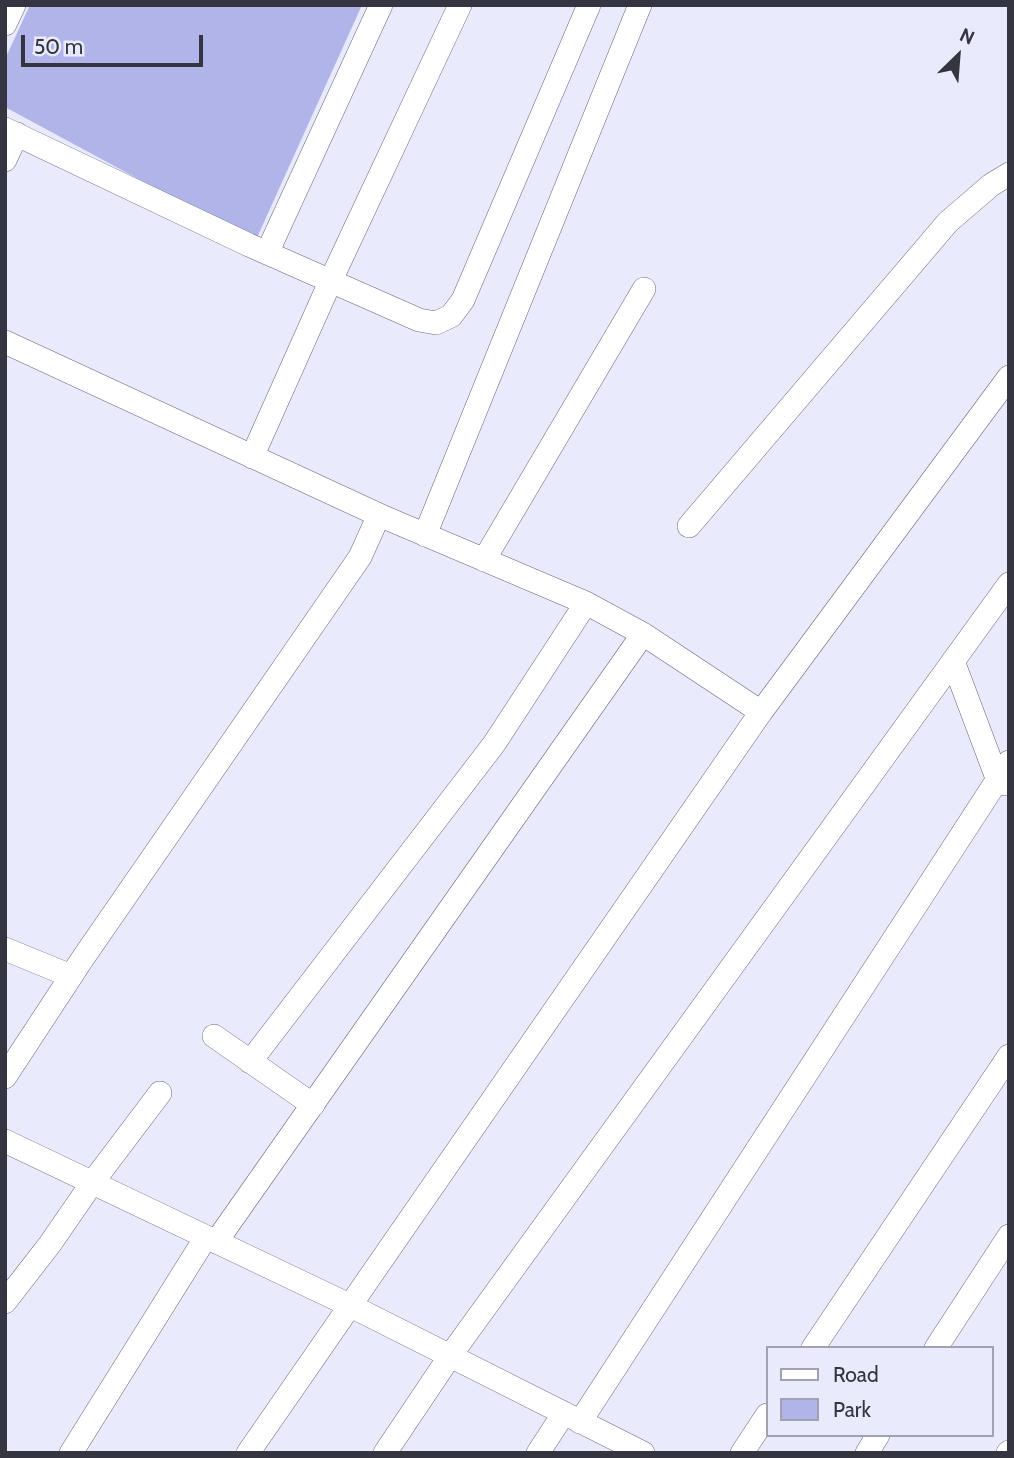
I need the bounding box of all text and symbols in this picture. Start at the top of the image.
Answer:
scale bar [24,21,206,65]
north arrow [923,21,993,91]
text: N [956,23,978,50]
text: 50 m [34,34,83,59]
legend [766,1346,993,1437]
text: Road [833,1362,879,1387]
text: Park [833,1397,871,1422]

